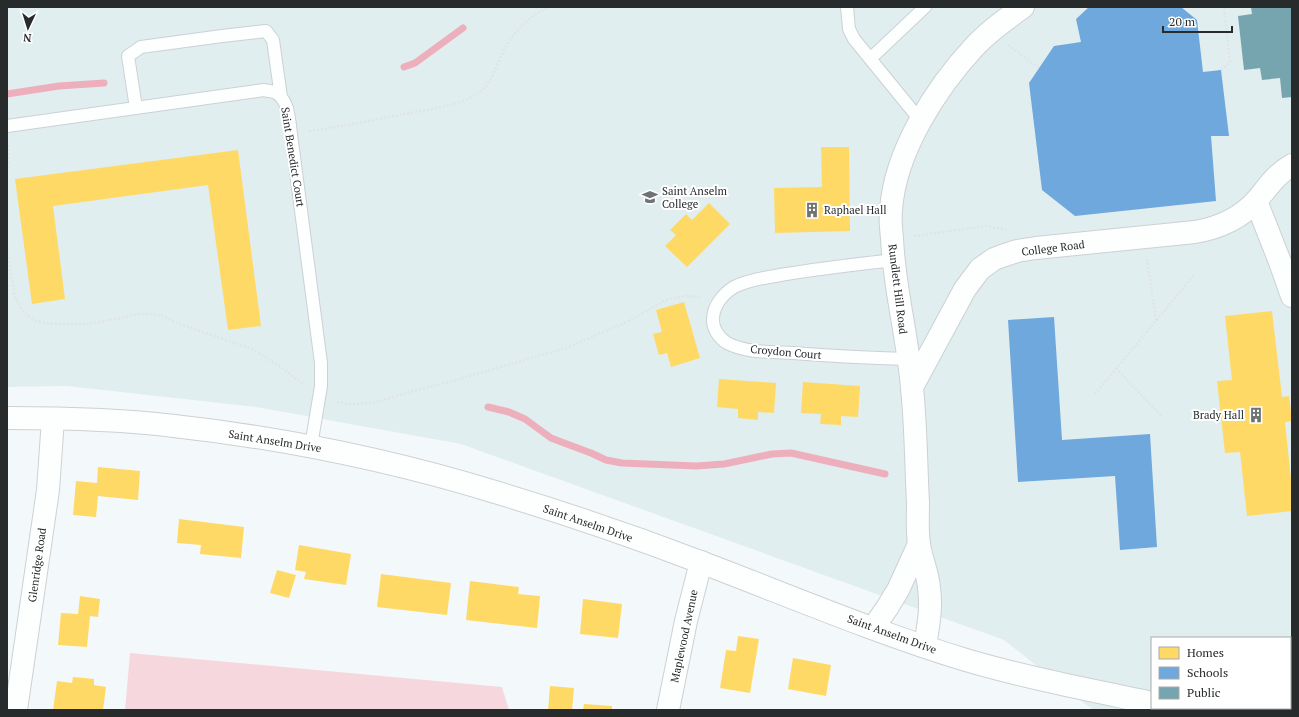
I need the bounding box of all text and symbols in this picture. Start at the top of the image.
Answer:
north arrow [8,8,48,48]
scale bar [1163,8,1232,34]
text: 20 m [1169,14,1196,29]
text: N [22,31,32,45]
street label: Saint Benedict Court [278,106,308,208]
place label: Saint Anselm College [662,184,727,211]
school or university icon: Saint Anselm College [641,188,659,206]
building icon: Raphael Hall [803,201,821,219]
place label: Raphael Hall [824,203,887,217]
street label: College Road [1021,237,1085,259]
street label: Rundlett Hill Road [886,243,910,335]
street label: Croydon Court [750,342,822,362]
building icon: Brady Hall [1247,406,1265,424]
place label: Brady Hall [1193,408,1244,422]
street label: Saint Anselm Drive [228,427,323,455]
street label: Saint Anselm Drive [541,501,635,545]
street label: Glenridge Road [25,527,49,603]
street label: Maplewood Avenue [667,588,701,684]
street label: Saint Anselm Drive [845,611,939,657]
legend [1151,637,1291,709]
text: Homes [1187,645,1224,660]
text: Schools [1187,665,1228,680]
text: Public [1187,685,1221,700]

